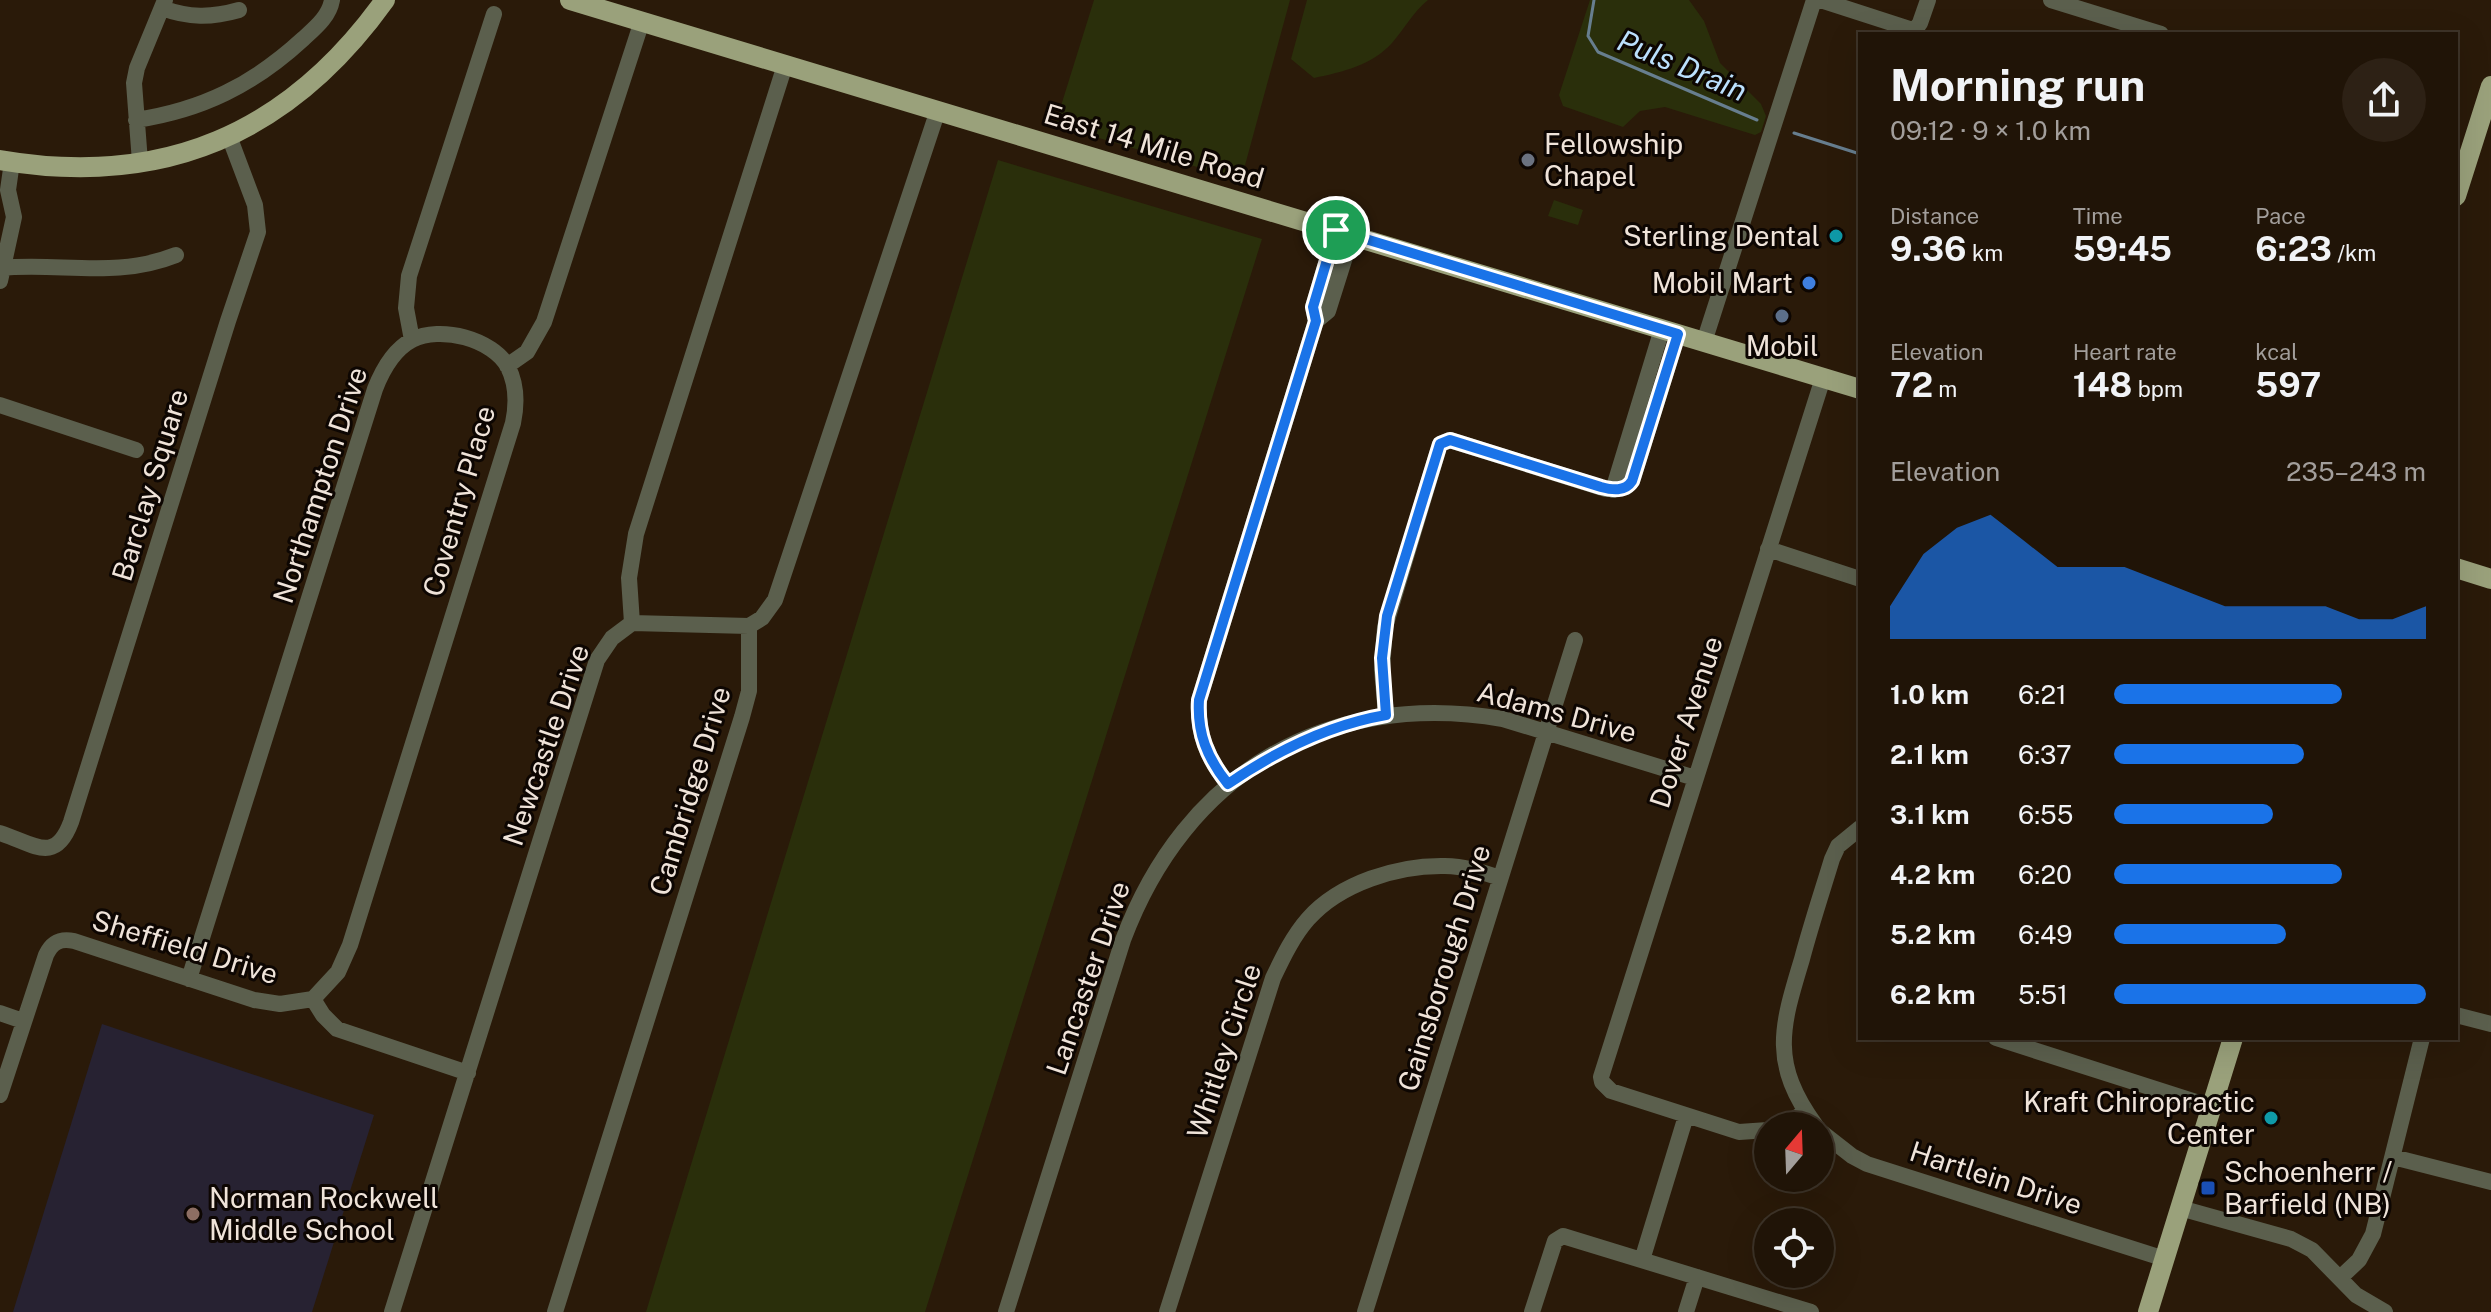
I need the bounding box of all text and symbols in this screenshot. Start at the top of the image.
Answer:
water label: Puls Drain [1612,22,1752,108]
button: share [2342,58,2426,142]
text: Morning run [1890,59,2145,111]
street label: East 14 Mile Road [1040,96,1268,195]
text: 09:12 · 9 × 1.0 km [1890,115,2091,146]
place label: Fellowship Chapel [1544,127,1683,192]
marker: Fellowship Chapel [1519,151,1537,169]
pin [1302,196,1370,264]
text: Distance [1890,203,1979,229]
text: Time [2073,203,2123,229]
text: Pace [2255,203,2306,229]
icon: arrive [1314,208,1358,252]
place label: Sterling Dental [1623,219,1820,252]
marker: Sterling Dental [1827,227,1845,245]
text: 9.36 [1890,229,1967,269]
text: 59:45 [2073,229,2172,269]
text: 6:23 [2255,229,2332,269]
text: km [1967,240,2003,266]
text: /km [2332,240,2376,266]
place label: Mobil Mart [1652,266,1793,299]
marker: Mobil Mart [1800,274,1818,292]
marker: Mobil [1773,307,1791,325]
place label: Mobil [1746,329,1818,362]
text: Elevation [1890,339,1983,365]
text: Heart rate [2073,339,2177,365]
text: kcal [2255,339,2298,365]
street label: Northampton Drive [266,363,373,607]
text: 72 [1890,365,1933,405]
text: 148 [2073,365,2132,405]
text: 597 [2255,365,2321,405]
text: m [1933,376,1957,402]
text: bpm [2132,376,2183,402]
street label: Barclay Square [105,385,194,585]
street label: Coventry Place [416,402,501,600]
text: Elevation [1890,456,2000,487]
text: 235–243 m [2286,456,2426,487]
street label: Dover Avenue [1642,632,1729,812]
street label: Newcastle Drive [496,640,595,850]
street label: Adams Drive [1474,674,1640,749]
text: 1.0 km [1890,679,1969,710]
text: 6:21 [2018,679,2067,710]
street label: Cambridge Drive [642,683,737,899]
text: 2.1 km [1890,739,1969,770]
text: 6:37 [2018,739,2072,770]
text: 3.1 km [1890,799,1970,830]
text: 6:55 [2018,799,2073,830]
street label: Gainsborough Drive [1390,841,1497,1095]
text: 4.2 km [1890,859,1975,890]
text: 6:20 [2018,859,2072,890]
street label: Lancaster Drive [1039,877,1136,1079]
street label: Sheffield Drive [88,903,282,990]
text: 5.2 km [1890,919,1976,950]
text: 6:49 [2018,919,2072,950]
street label: Whitley Circle [1180,959,1267,1142]
text: 6.2 km [1890,979,1975,1010]
text: 5:51 [2018,979,2068,1010]
place label: Kraft Chiropractic Center [2023,1085,2255,1150]
marker: Kraft Chiropractic Center [2262,1109,2280,1127]
north arrow [1754,1112,1834,1192]
map controls [1754,1112,1834,1288]
street label: Hartlein Drive [1906,1134,2086,1221]
place label: Schoenherr / Barfield (NB) [2224,1155,2392,1220]
marker: Schoenherr / Barfield (NB) [2199,1179,2217,1197]
place label: Norman Rockwell Middle School [209,1181,439,1246]
marker: Norman Rockwell Middle School [184,1205,202,1223]
button: locate [1754,1208,1834,1288]

